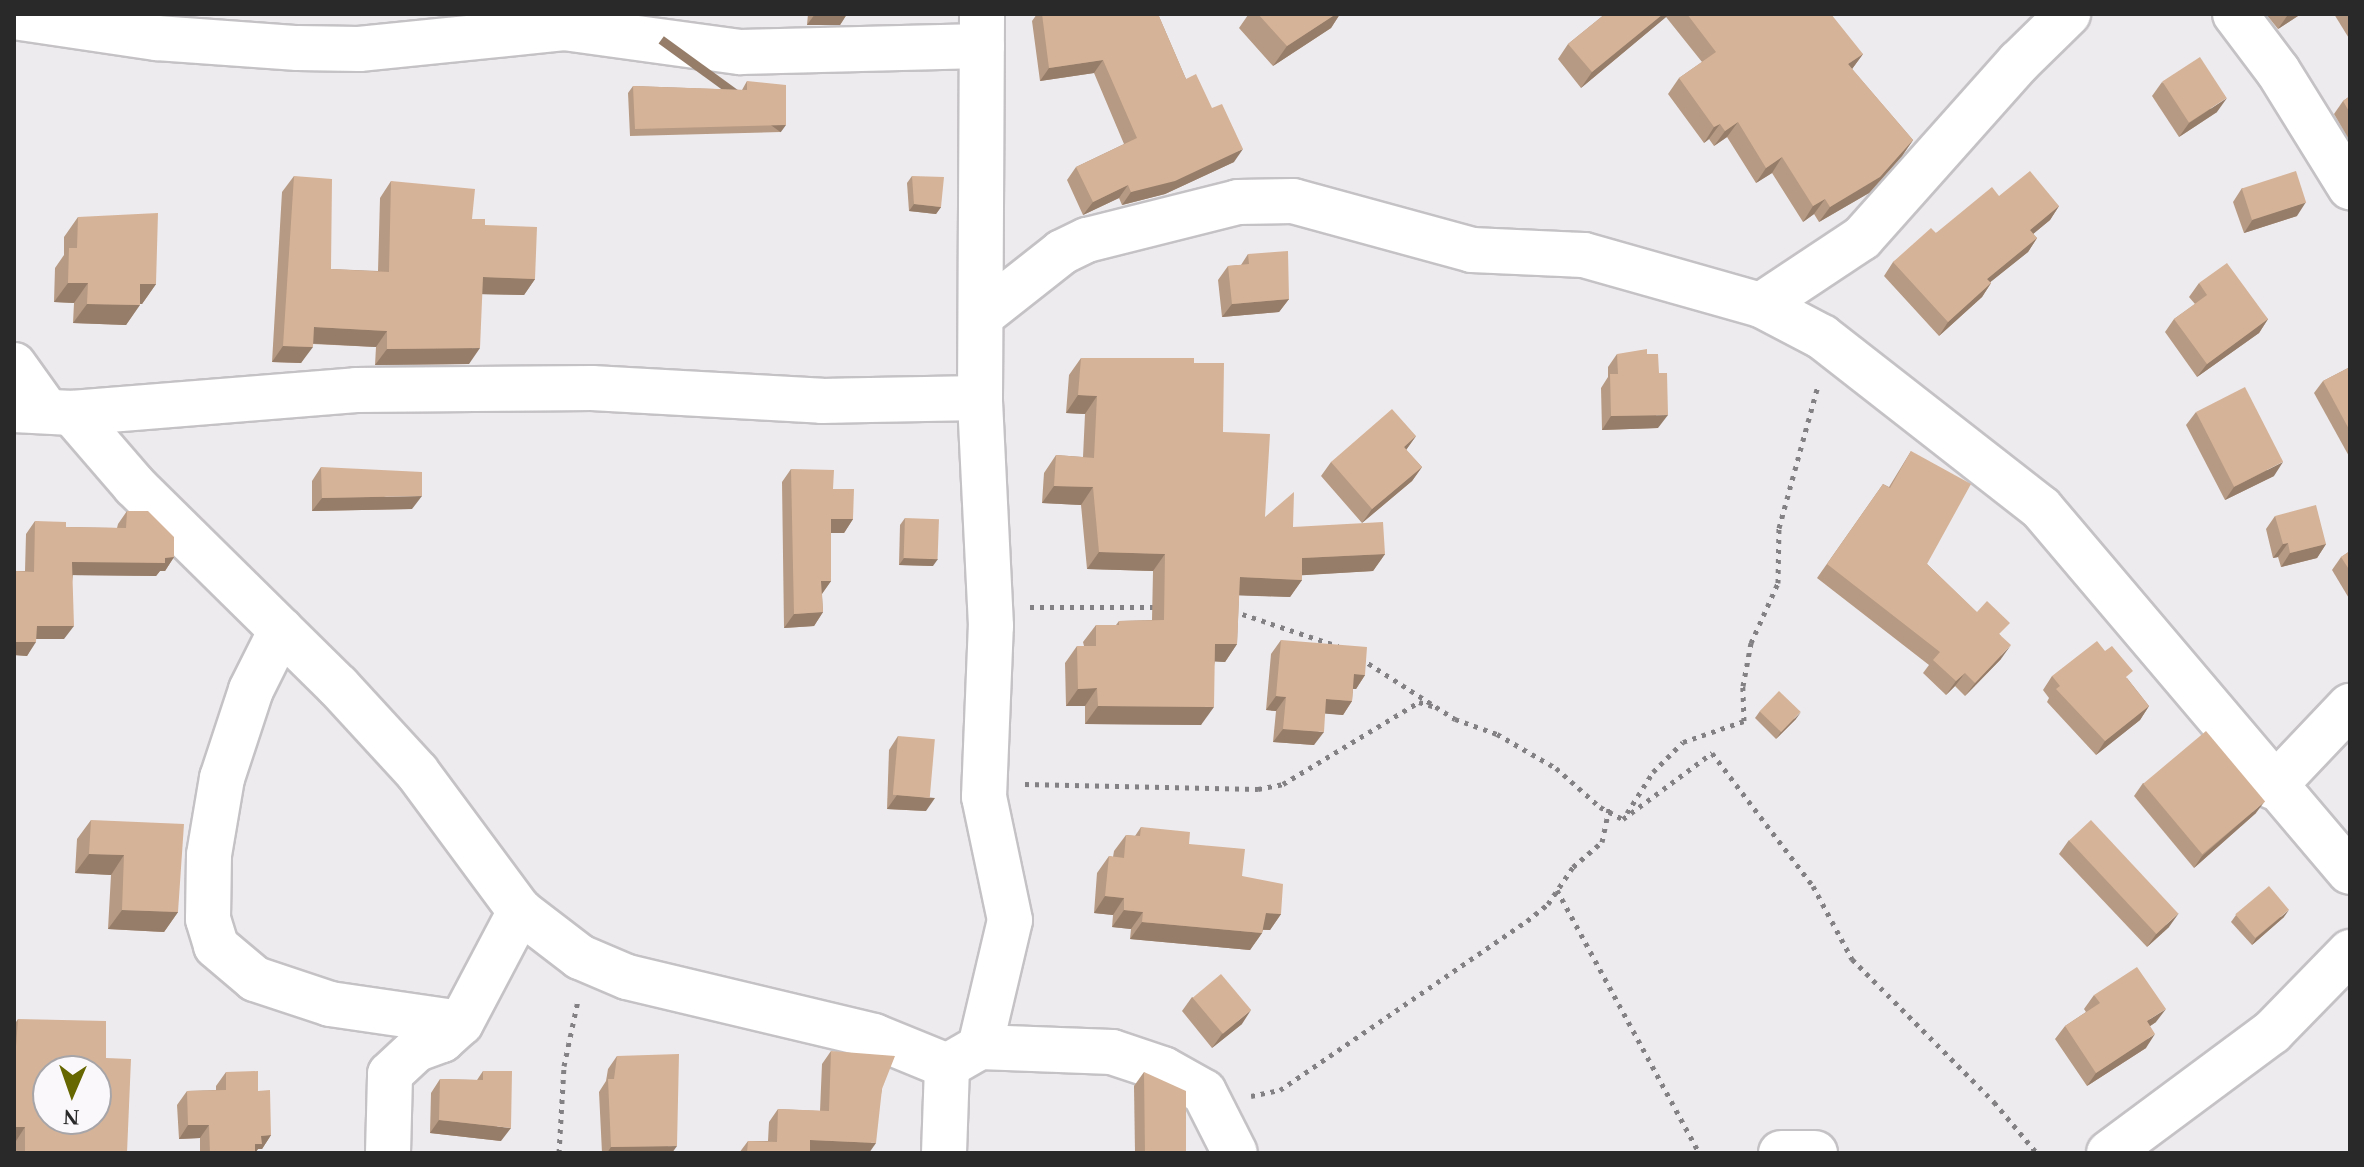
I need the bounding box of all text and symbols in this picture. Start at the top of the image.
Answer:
north arrow [32,1055,112,1135]
text: N [63,1105,80,1130]

